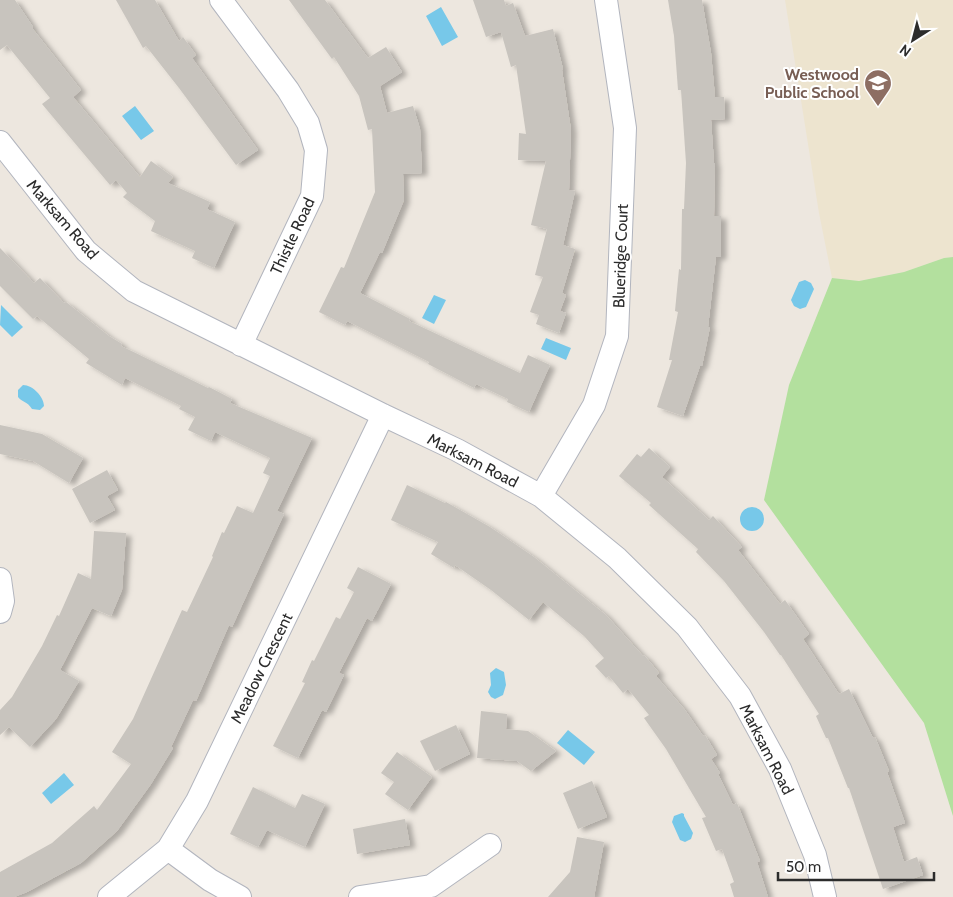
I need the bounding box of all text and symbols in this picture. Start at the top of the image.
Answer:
north arrow [888,15,938,65]
text: N [896,40,915,61]
place label: Westwood Public School [765,65,859,102]
school or university icon: Westwood Public School [863,68,893,107]
street label: Marksam Road [23,176,102,263]
street label: Thistle Road [266,195,319,278]
street label: Blueridge Court [609,203,632,308]
street label: Marksam Road [424,429,521,491]
street label: Meadow Crescent [227,609,297,727]
street label: Marksam Road [736,701,798,798]
scale bar [778,850,934,882]
text: 50 m [786,858,821,876]

